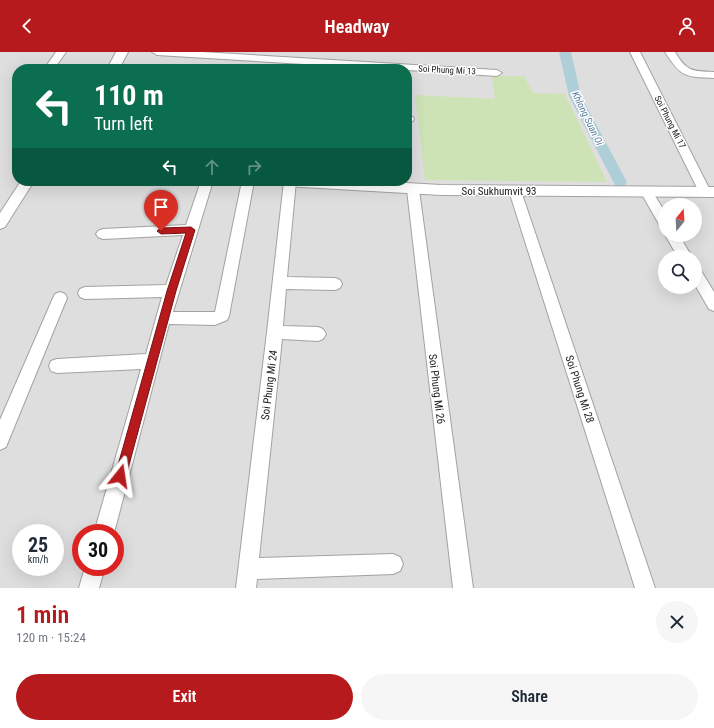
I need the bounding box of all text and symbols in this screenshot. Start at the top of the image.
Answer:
icon: back [16,15,38,37]
icon: person [676,15,698,37]
text: Headway [325,16,389,37]
street label: Soi Phung Mi 13 [418,63,476,77]
text: 110 m [94,79,164,112]
icon: left [28,80,80,132]
water label: Khlong Suan Oi [570,90,606,147]
street label: Soi Phung Mi 17 [652,94,688,150]
text: Turn left [94,113,153,134]
icon: left [159,156,181,178]
icon: ahead [201,156,223,178]
icon: right [243,156,265,178]
street label: Soi Sukhumvit 93 [461,185,537,198]
pin [144,190,178,231]
icon: arrive [150,196,172,218]
north arrow [658,198,702,242]
map controls [658,198,702,294]
button: search [658,250,702,294]
street label: Soi Phung Mi 24 [259,349,280,421]
street label: Soi Phung Mi 26 [426,353,447,425]
street label: Soi Phung Mi 28 [562,354,597,425]
position arrow [99,455,141,497]
speed limit sign: 30 [72,524,124,576]
text: 25 [28,533,48,557]
text: km/h [28,554,48,565]
text: 1 min [16,601,69,629]
button: close [656,601,698,643]
text: 120 m · 15:24 [16,630,86,645]
button: Exit [16,674,353,720]
button: Share [361,674,698,720]

